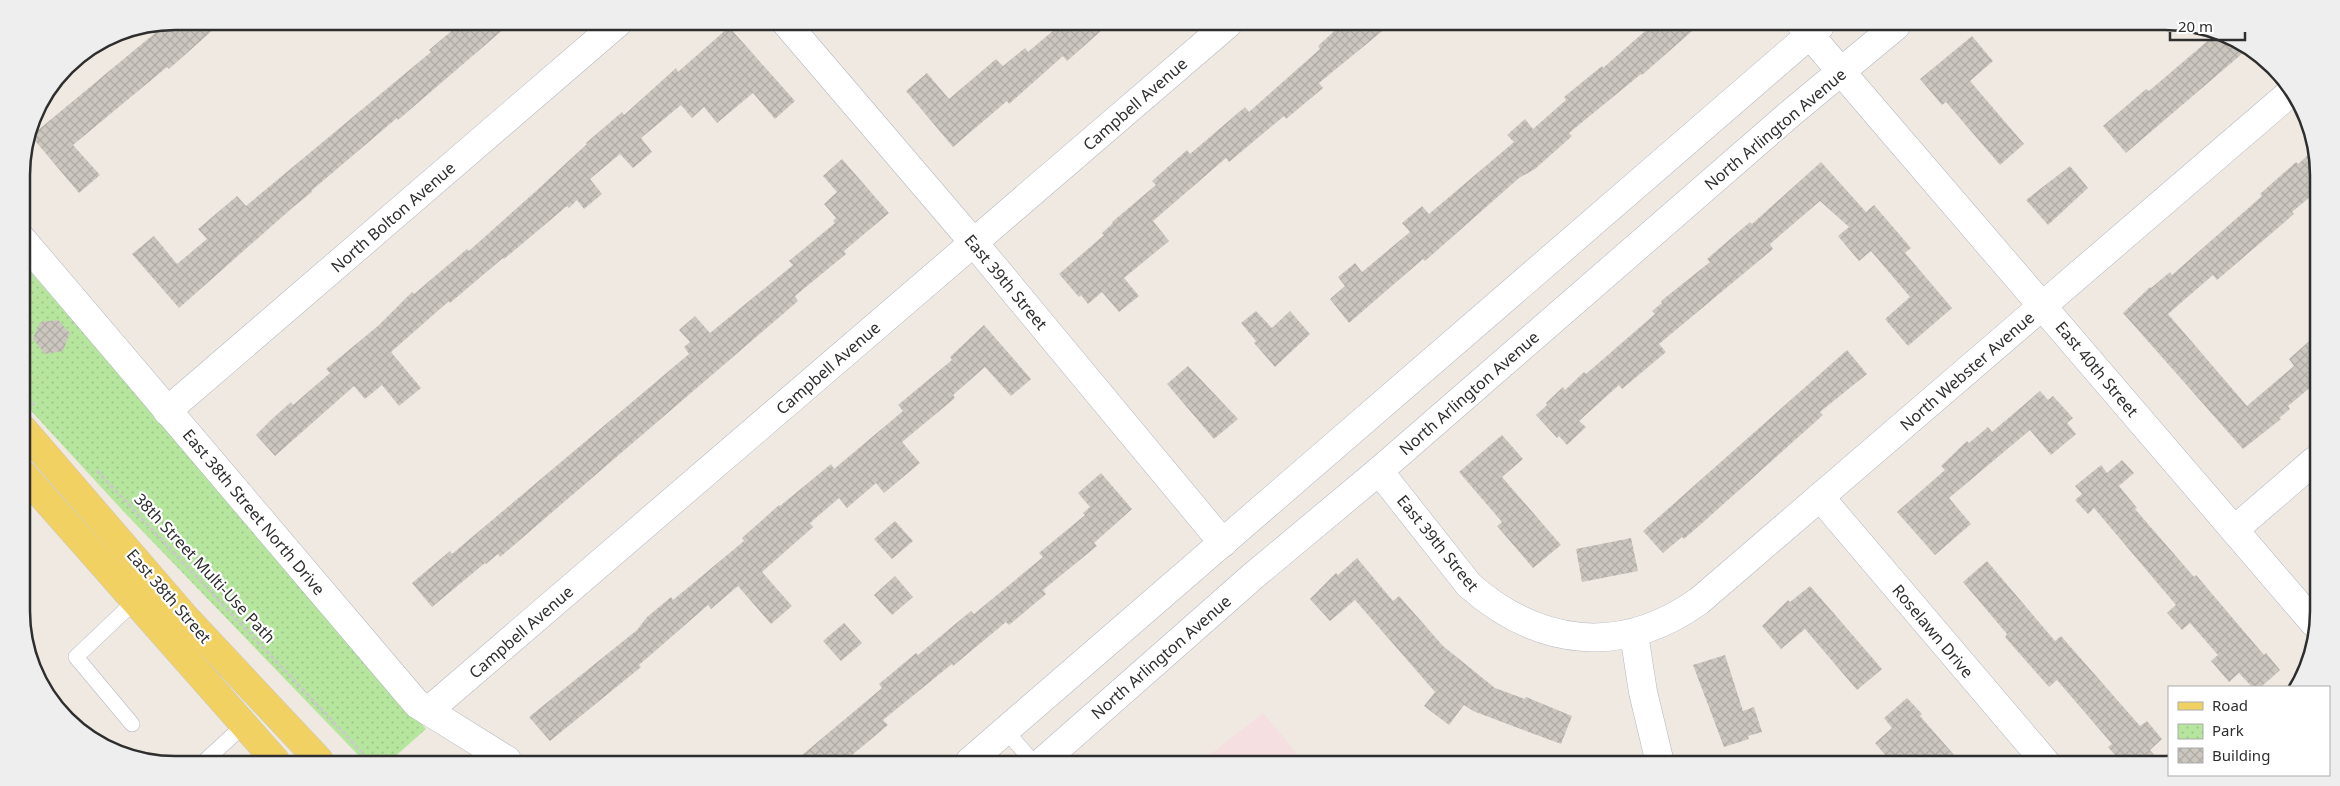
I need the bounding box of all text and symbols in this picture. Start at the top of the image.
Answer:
scale bar [2170,10,2245,42]
text: 20 m [2178,16,2213,36]
street label: Campbell Avenue [1078,53,1192,155]
street label: North Arlington Avenue [1699,63,1851,195]
street label: North Bolton Avenue [326,157,460,277]
street label: East 39th Street [960,230,1053,335]
street label: North Webster Avenue [1895,307,2039,435]
street label: Campbell Avenue [771,317,885,419]
street label: East 40th Street [2051,317,2144,422]
street label: North Arlington Avenue [1394,326,1544,460]
street label: East 38th Street North Drive [178,424,330,600]
street label: 38th Street Multi-Use Path [130,488,280,648]
street label: East 39th Street [1392,490,1484,596]
street label: East 38th Street [122,544,216,648]
street label: Roselawn Drive [1887,580,1979,682]
street label: Campbell Avenue [464,581,578,683]
street label: North Arlington Avenue [1086,590,1236,724]
legend [2168,686,2330,776]
text: Road [2212,695,2248,715]
text: Park [2212,720,2244,740]
text: Building [2212,745,2270,765]

